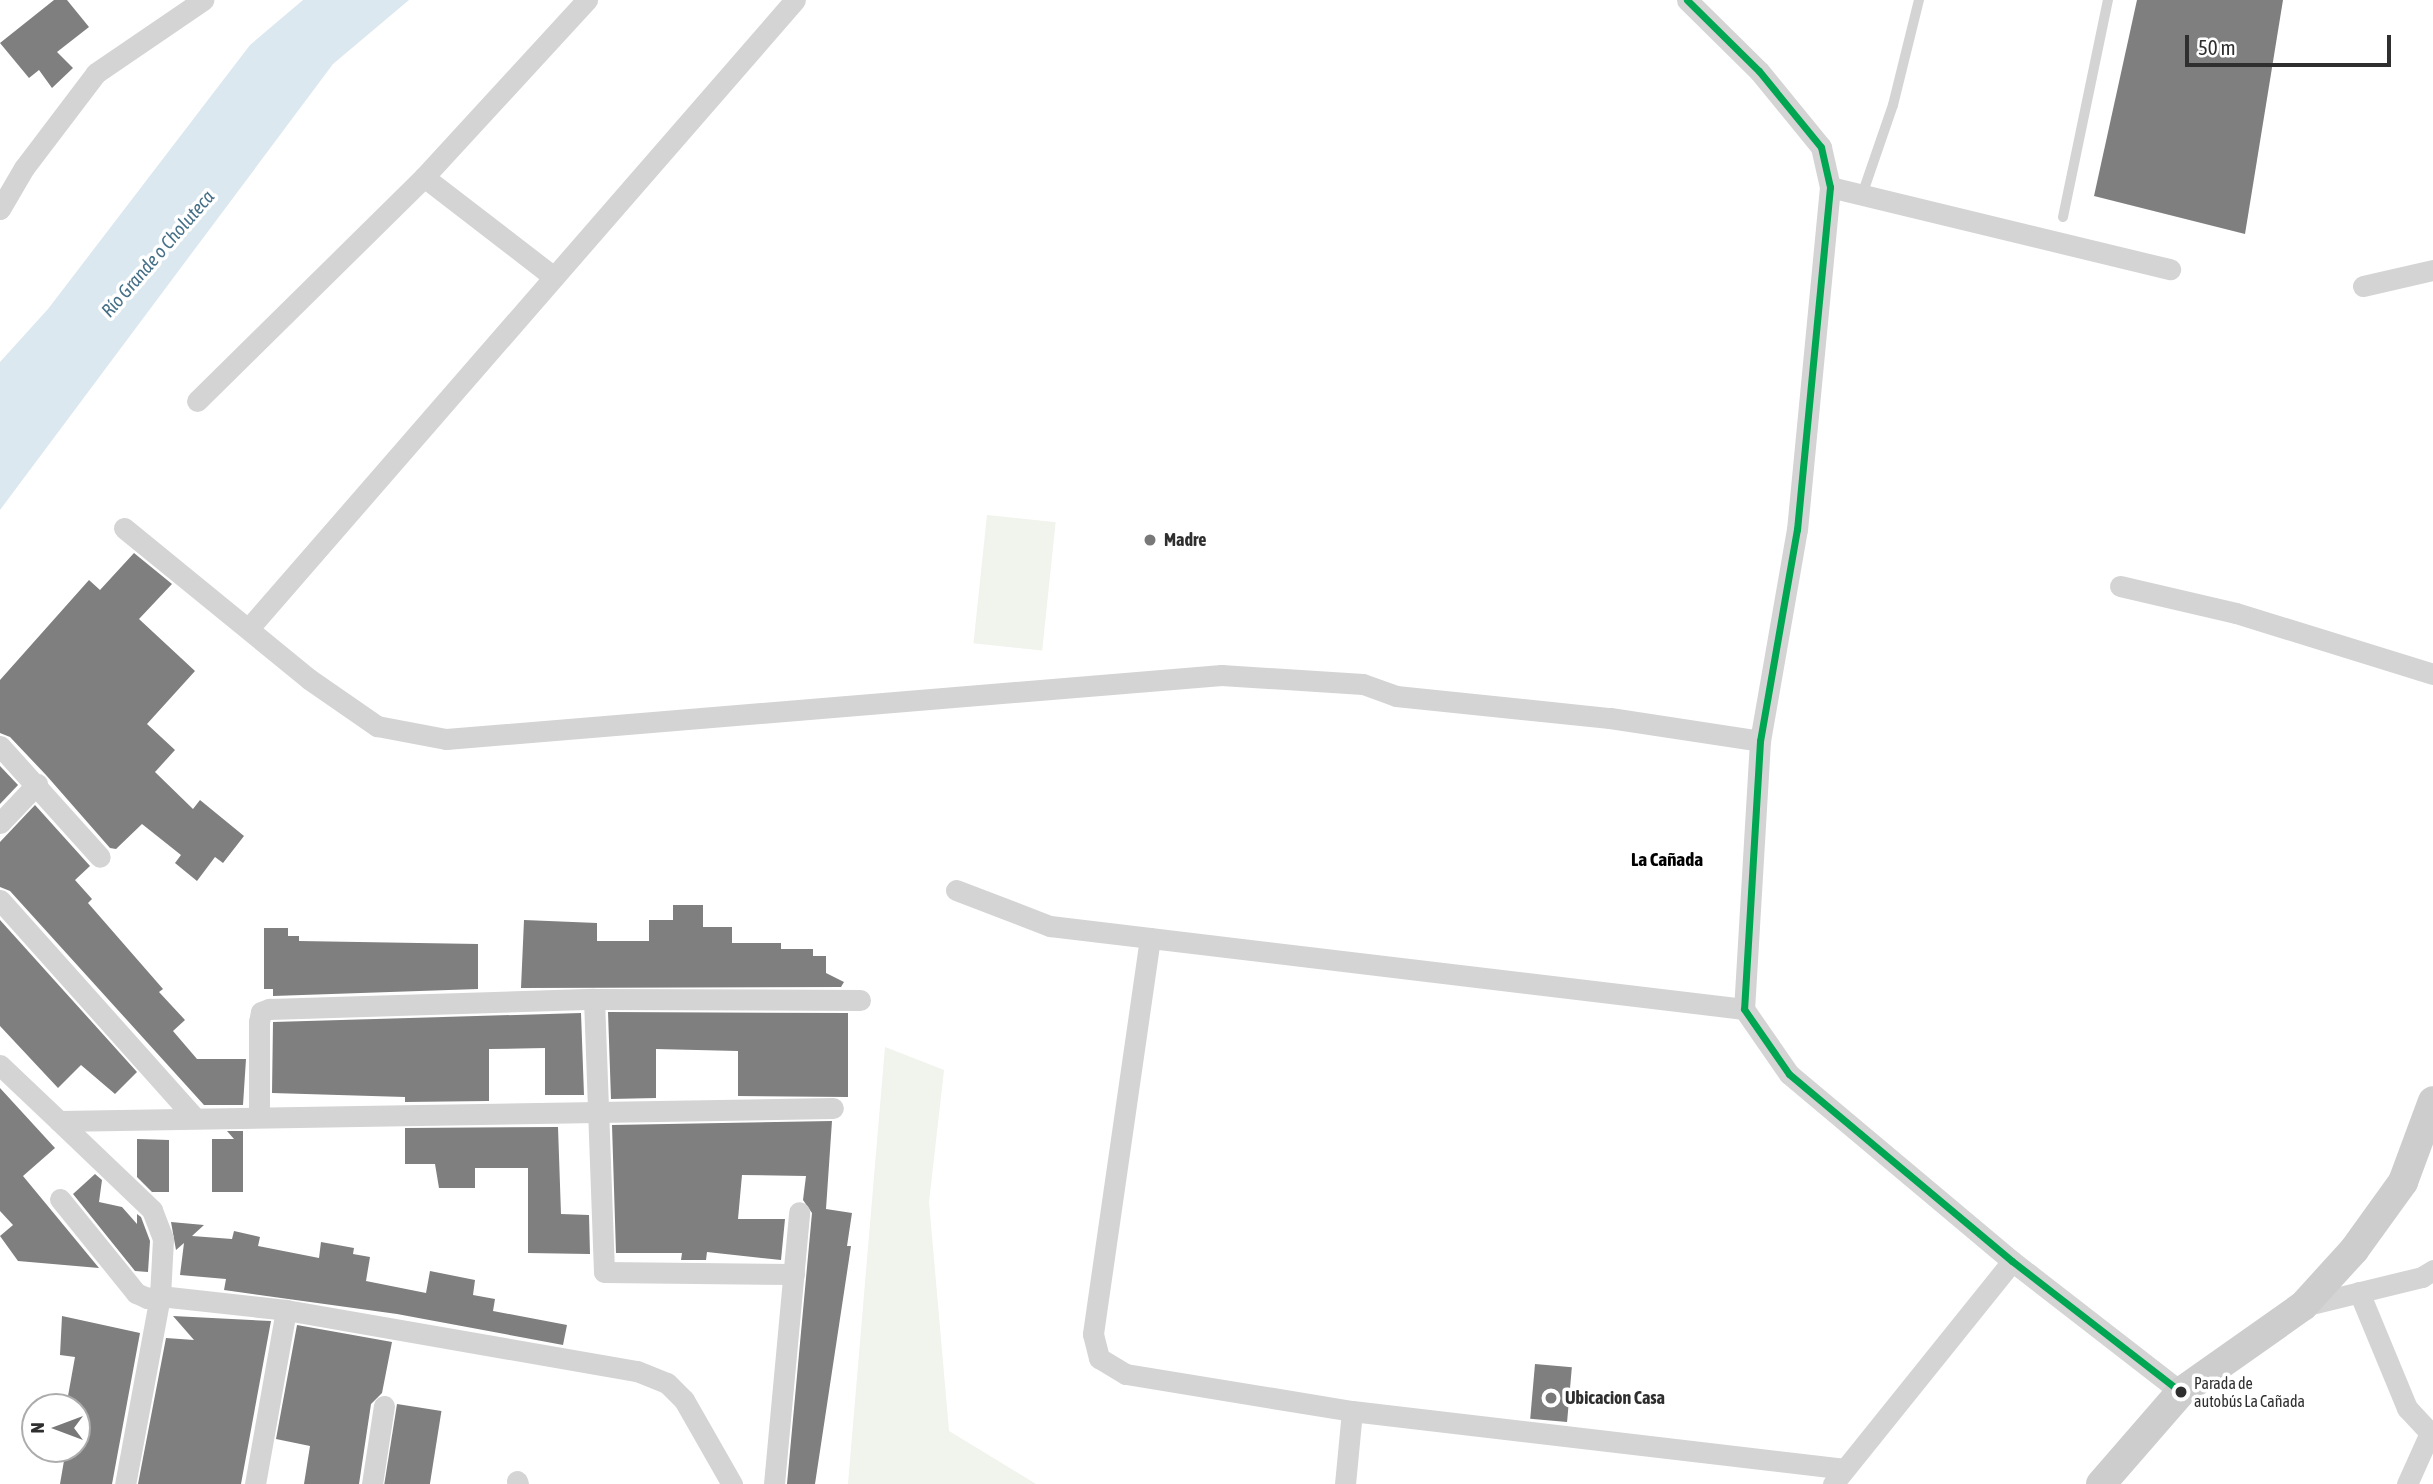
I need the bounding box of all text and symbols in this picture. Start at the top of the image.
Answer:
scale bar [2188,21,2394,65]
text: 50 m [2198,35,2236,59]
water label: Río Grande o Choluteca [97,186,219,322]
place label: Madre [1164,529,1206,551]
marker: Madre [1142,532,1158,548]
district label: La Cañada [1631,849,1703,871]
place label: Parada de autobús La Cañada [2194,1373,2305,1411]
marker: Parada de autobús La Cañada [2174,1385,2188,1399]
place label: Ubicacion Casa [1565,1387,1665,1409]
marker: Ubicacion Casa [1543,1390,1559,1406]
north arrow [21,1393,91,1463]
text: N [26,1422,48,1434]

